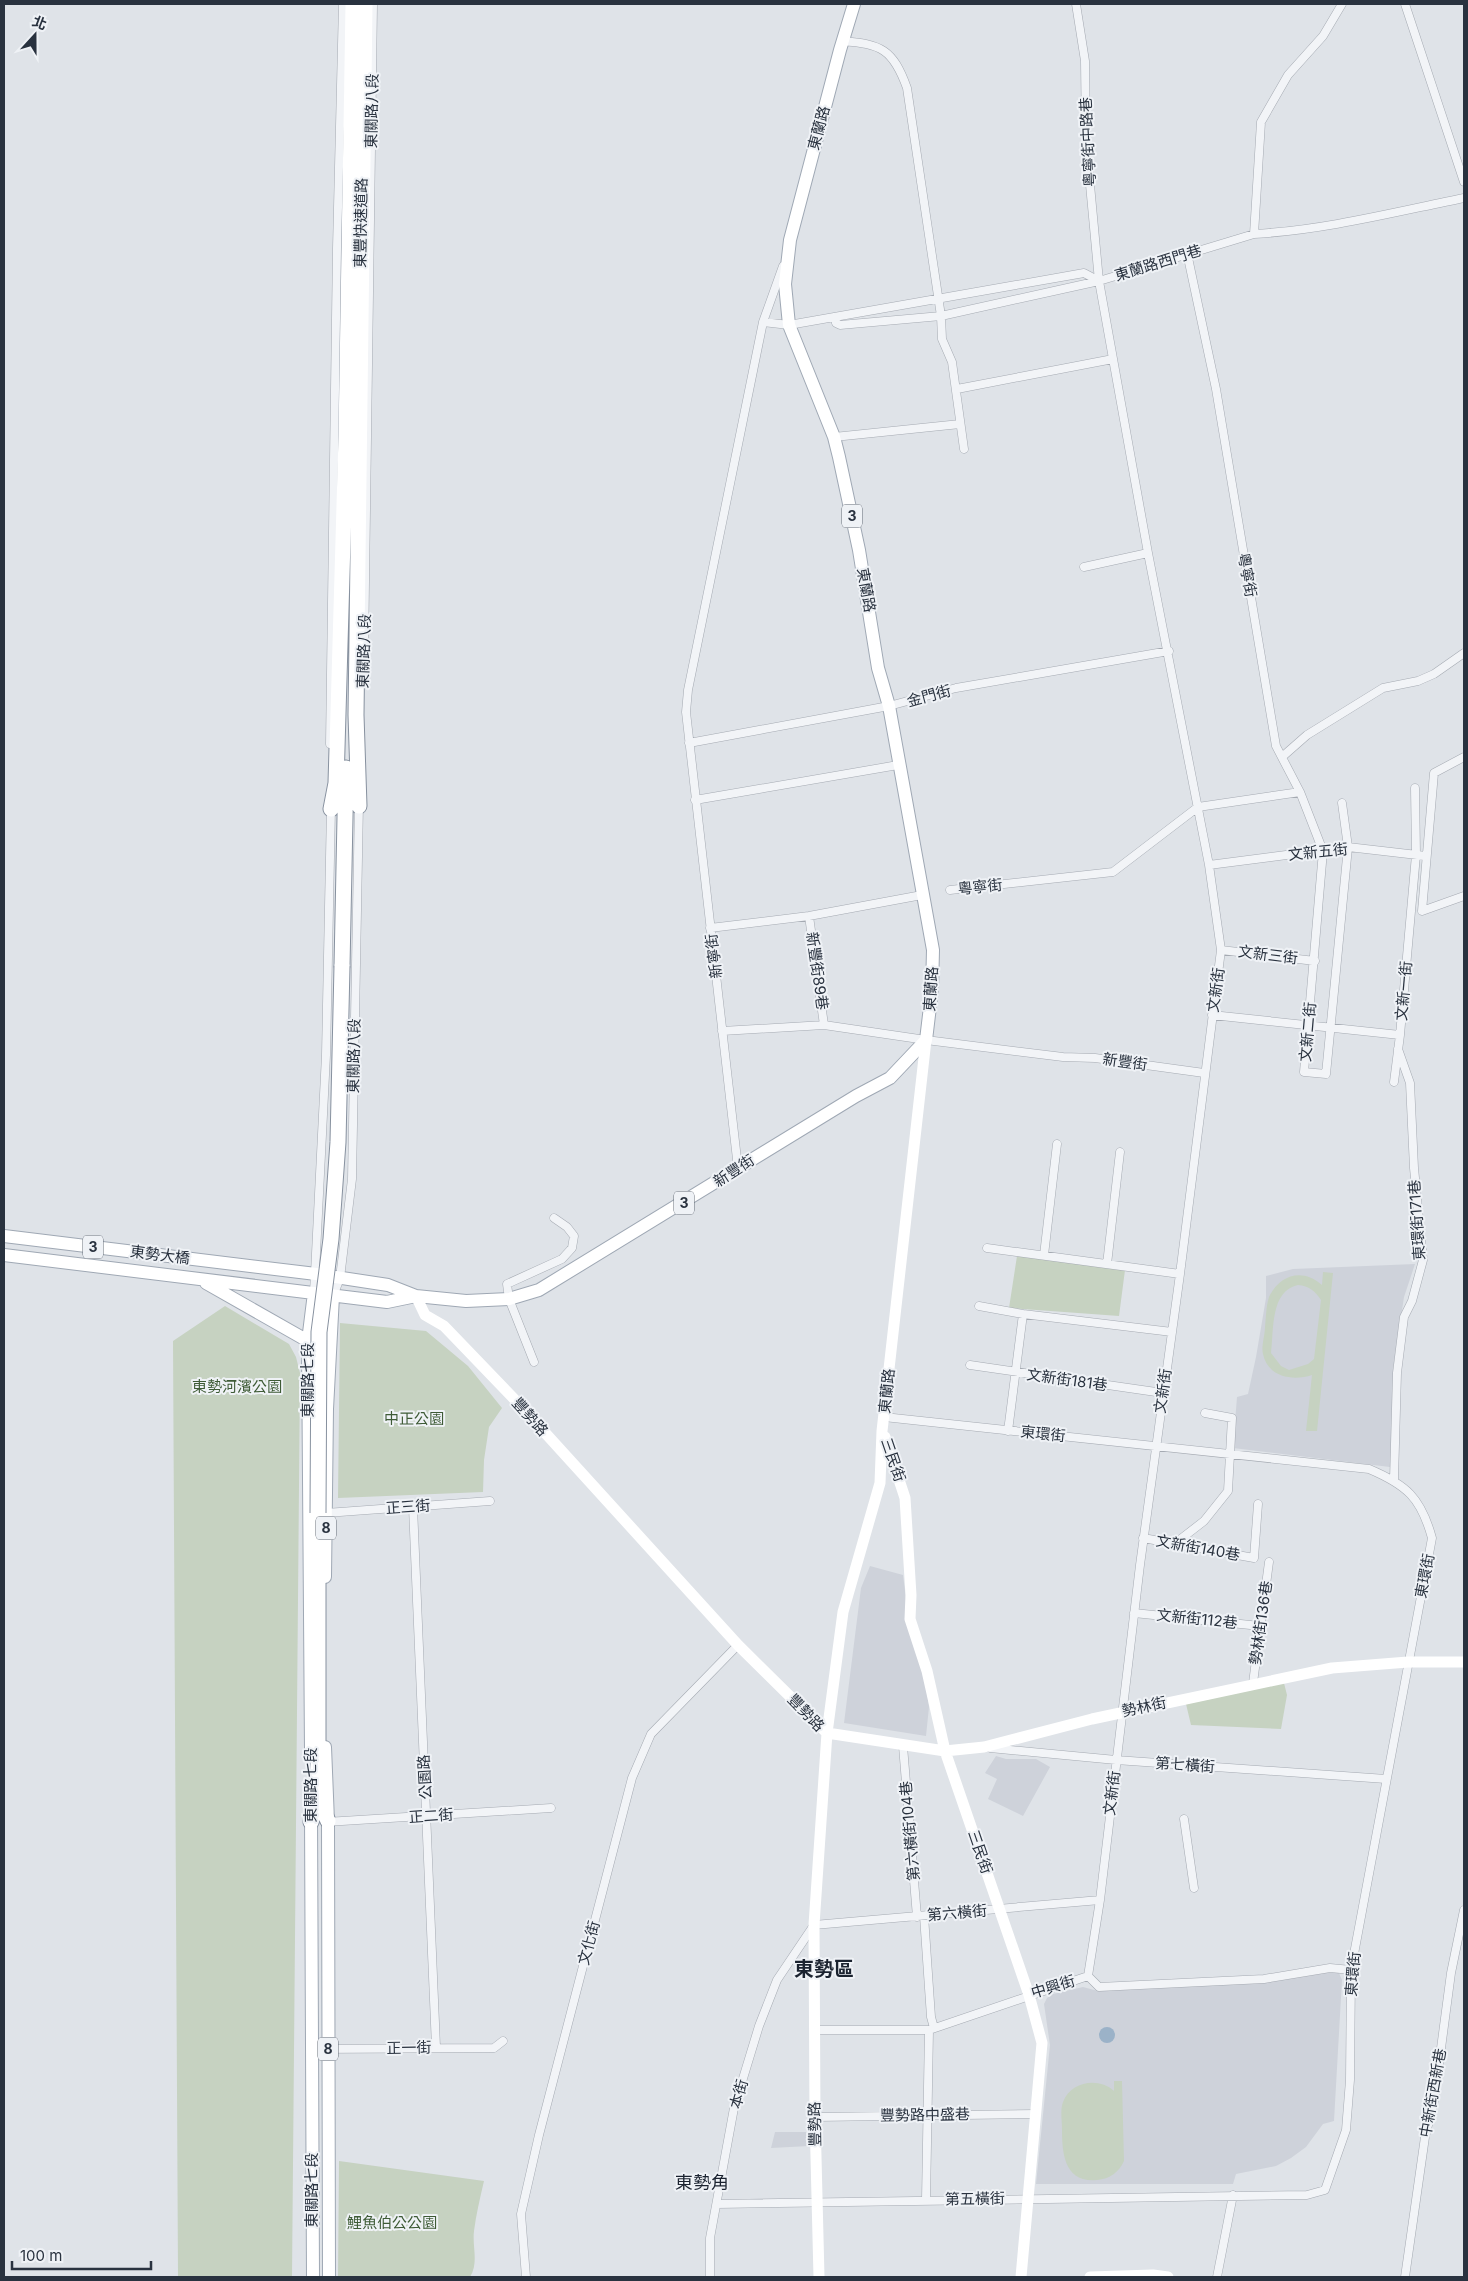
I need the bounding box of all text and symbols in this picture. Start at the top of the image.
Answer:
north arrow [10,10,60,60]
text: 北 [30,12,49,33]
street label: 東關路八段 [361,73,382,149]
street label: 粵寧街中路巷 [1076,97,1099,187]
street label: 東蘭路 [804,104,834,152]
street label: 東豐快速道路 [350,178,371,268]
street label: 東蘭路西門巷 [1112,240,1204,285]
road number: 3 [842,504,862,528]
street label: 粵寧街 [1234,551,1261,599]
street label: 東蘭路 [853,566,880,614]
street label: 東關路八段 [353,613,374,689]
street label: 金門街 [905,681,953,711]
street label: 文新五街 [1287,839,1349,864]
street label: 粵寧街 [957,875,1003,898]
street label: 新豐街89巷 [803,931,832,1011]
street label: 新寧街 [701,933,726,980]
street label: 文新三街 [1237,941,1299,968]
street label: 文新一街 [1391,960,1416,1022]
street label: 東蘭路 [919,966,942,1012]
street label: 文新街 [1203,966,1228,1014]
street label: 文新二街 [1295,1001,1320,1063]
street label: 東關路八段 [343,1018,364,1094]
street label: 新豐街 [1101,1049,1149,1074]
street label: 新豐街 [710,1150,758,1191]
street label: 東環街171巷 [1404,1179,1429,1261]
road number: 3 [674,1192,694,1214]
road number: 3 [83,1236,103,1258]
street label: 東勢大橋 [129,1241,191,1268]
street label: 東關路七段 [298,1342,317,1418]
street label: 文新街181巷 [1025,1364,1109,1395]
street label: 文新街 [1150,1367,1175,1415]
street label: 東蘭路 [875,1368,898,1414]
park label: 東勢河濱公園 [192,1377,282,1396]
street label: 豐勢路 [508,1394,552,1440]
park label: 中正公園 [384,1409,444,1428]
street label: 東環街 [1020,1422,1066,1445]
street label: 三民街 [877,1435,910,1484]
street label: 正三街 [385,1495,431,1518]
road number: 8 [316,1516,336,1540]
street label: 文新街140巷 [1154,1531,1242,1564]
street label: 東環街 [1411,1552,1438,1600]
street label: 勢林街136巷 [1245,1580,1276,1666]
street label: 文新街112巷 [1156,1605,1239,1632]
street label: 豐勢路 [784,1690,829,1735]
street label: 勢林街 [1120,1693,1168,1720]
street label: 東關路七段 [301,1747,320,1823]
street label: 第七橫街 [1154,1753,1216,1776]
street label: 公園路 [414,1754,435,1800]
street label: 文新街 [1099,1769,1124,1816]
street label: 第六橫街104巷 [896,1780,923,1882]
street label: 正二街 [408,1804,454,1827]
street label: 三民街 [964,1827,997,1876]
street label: 第六橫街 [926,1900,988,1925]
street label: 文化街 [574,1919,604,1967]
street label: 東環街 [1341,1951,1364,1997]
district label: 東勢區 [794,1957,854,1981]
street label: 中興街 [1029,1971,1077,2002]
road number: 8 [318,2038,338,2060]
street label: 正一街 [386,2038,432,2057]
street label: 中新街西新巷 [1415,2047,1450,2139]
street label: 本街 [725,2077,752,2111]
street label: 豐勢路 [805,2101,824,2147]
street label: 豐勢路中盛巷 [880,2104,970,2125]
street label: 東關路七段 [302,2152,321,2228]
district label: 東勢角 [675,2172,729,2193]
street label: 第五橫街 [945,2188,1005,2209]
park label: 鯉魚伯公公園 [347,2213,437,2232]
scale bar [12,2238,151,2270]
text: 100 m [20,2246,62,2265]

